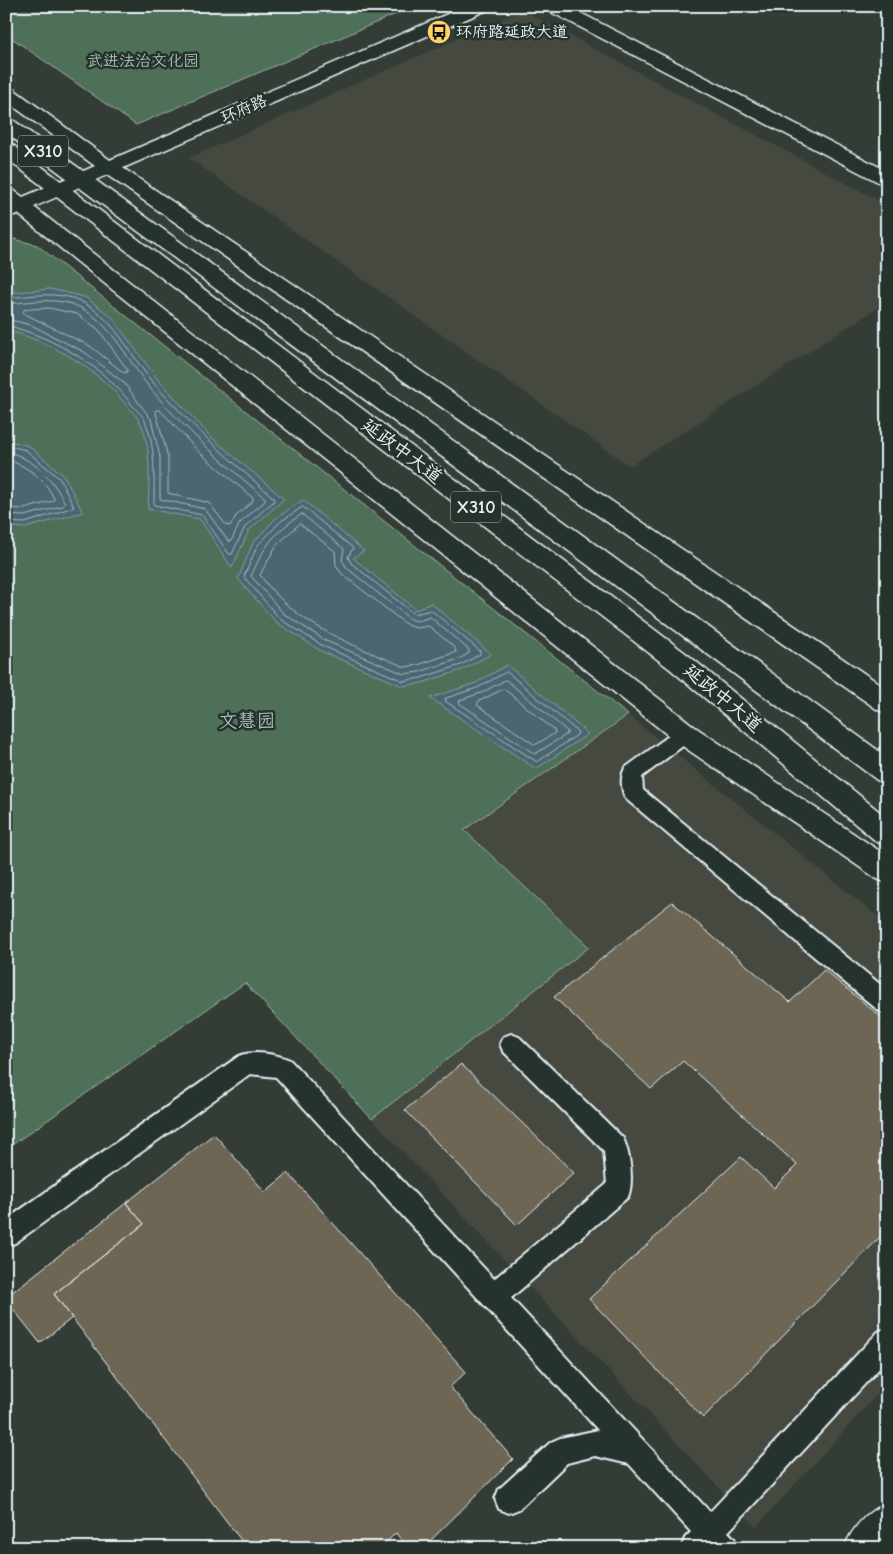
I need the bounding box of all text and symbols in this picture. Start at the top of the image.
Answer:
bus stop icon: 环府路延政大道 [426,19,452,45]
place label: 环府路延政大道 [456,23,568,41]
park label: 武进法治文化园 [87,52,199,70]
street label: 环府路 [218,91,270,127]
road number: X310 [18,136,68,166]
street label: 延政中大道 [357,414,447,488]
road number: X310 [451,492,501,522]
street label: 延政中大道 [680,659,766,737]
park label: 文慧园 [218,710,276,732]

